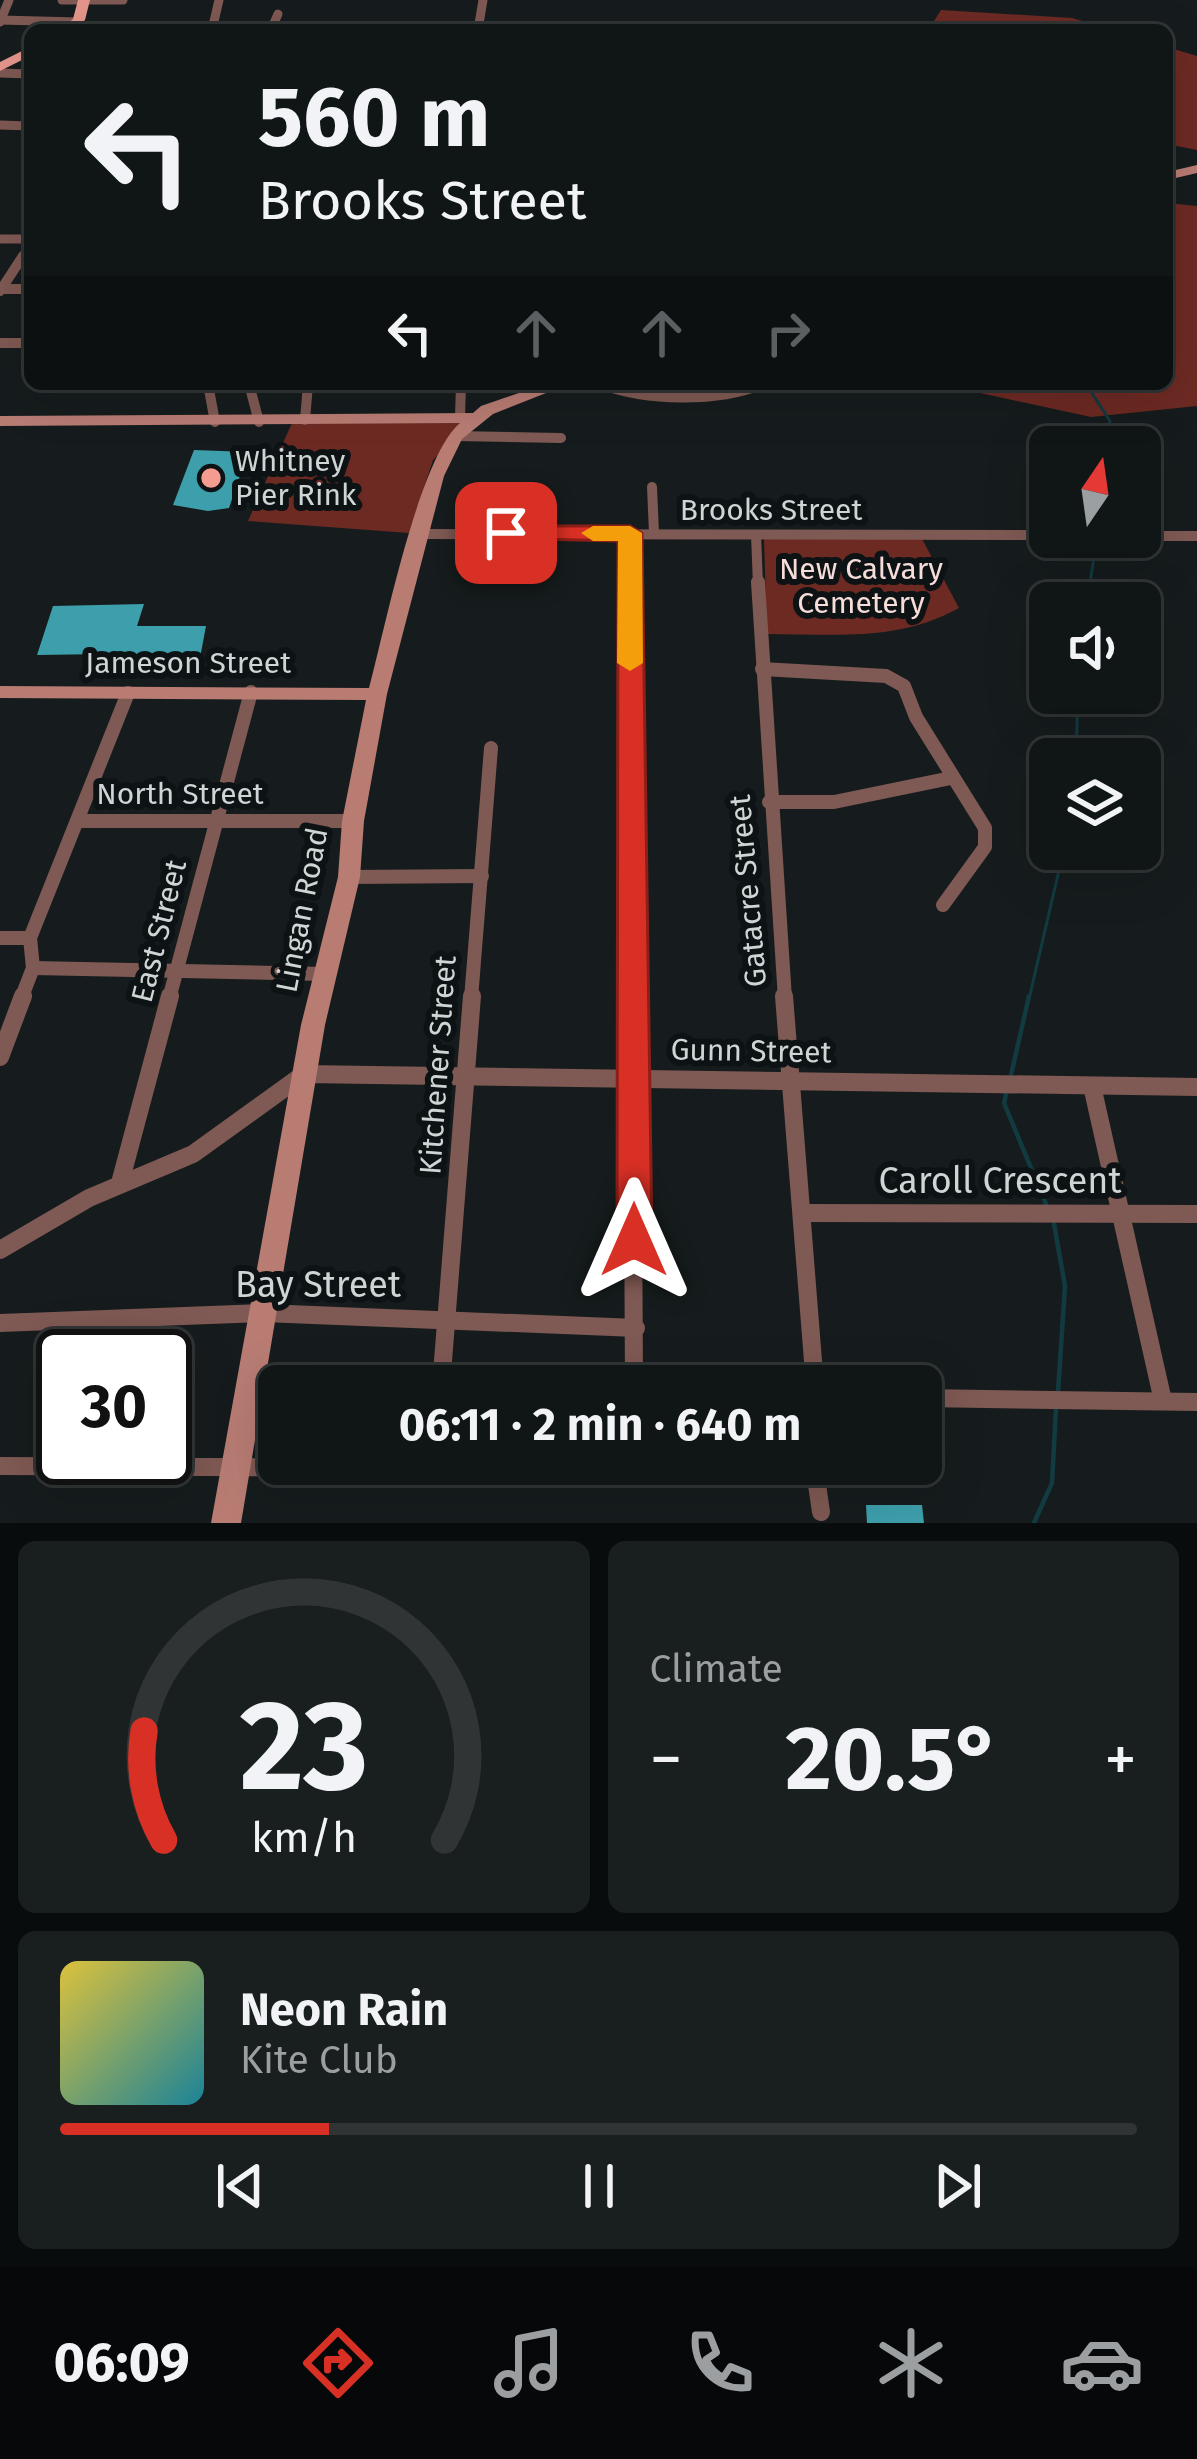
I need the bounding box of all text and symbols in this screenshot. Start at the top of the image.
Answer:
text: 560 m [258,67,490,168]
icon: left [60,72,216,228]
text: Brooks Street [258,169,587,233]
icon: left [377,300,443,366]
icon: ahead [503,300,569,366]
icon: ahead [629,300,695,366]
icon: right [755,300,821,366]
north arrow [1029,426,1161,558]
map controls [1029,426,1161,870]
place label: Whitney Pier Rink [235,443,357,513]
marker: Whitney Pier Rink [198,465,224,491]
pin [455,482,557,584]
street label: Brooks Street [680,492,862,528]
icon: arrive [473,500,539,566]
park label: New Calvary Cemetery [779,551,943,621]
button: sound [1029,582,1161,714]
street label: Jameson Street [85,645,291,681]
button: layers [1029,738,1161,870]
street label: North Street [96,776,264,812]
street label: Gatacre Street [722,793,774,989]
street label: Lingan Road [268,825,336,995]
street label: East Street [124,856,194,1006]
street label: Kitchener Street [412,954,464,1176]
street label: Gunn Street [670,1032,832,1070]
street label: Caroll Crescent [879,1159,1121,1203]
position arrow [571,1177,697,1303]
street label: Bay Street [235,1263,401,1307]
speed limit sign: 30 [36,1329,192,1485]
text: 06:11 · 2 min · 640 m [399,1398,801,1452]
text: Climate [650,1646,783,1692]
text: 23 [239,1672,368,1822]
text: 20.5° [785,1705,1001,1813]
text: − [650,1720,683,1799]
text: + [1104,1720,1137,1799]
text: km/h [251,1812,357,1863]
text: Neon Rain [240,1983,448,2037]
text: Kite Club [240,2037,398,2083]
icon: previous [207,2153,273,2219]
icon: pause [566,2153,632,2219]
icon: next [925,2153,991,2219]
icon: directions [296,2321,380,2405]
icon: music [487,2321,571,2405]
icon: phone [678,2321,762,2405]
icon: climate [869,2321,953,2405]
icon: car [1060,2321,1144,2405]
text: 06:09 [53,2331,190,2395]

